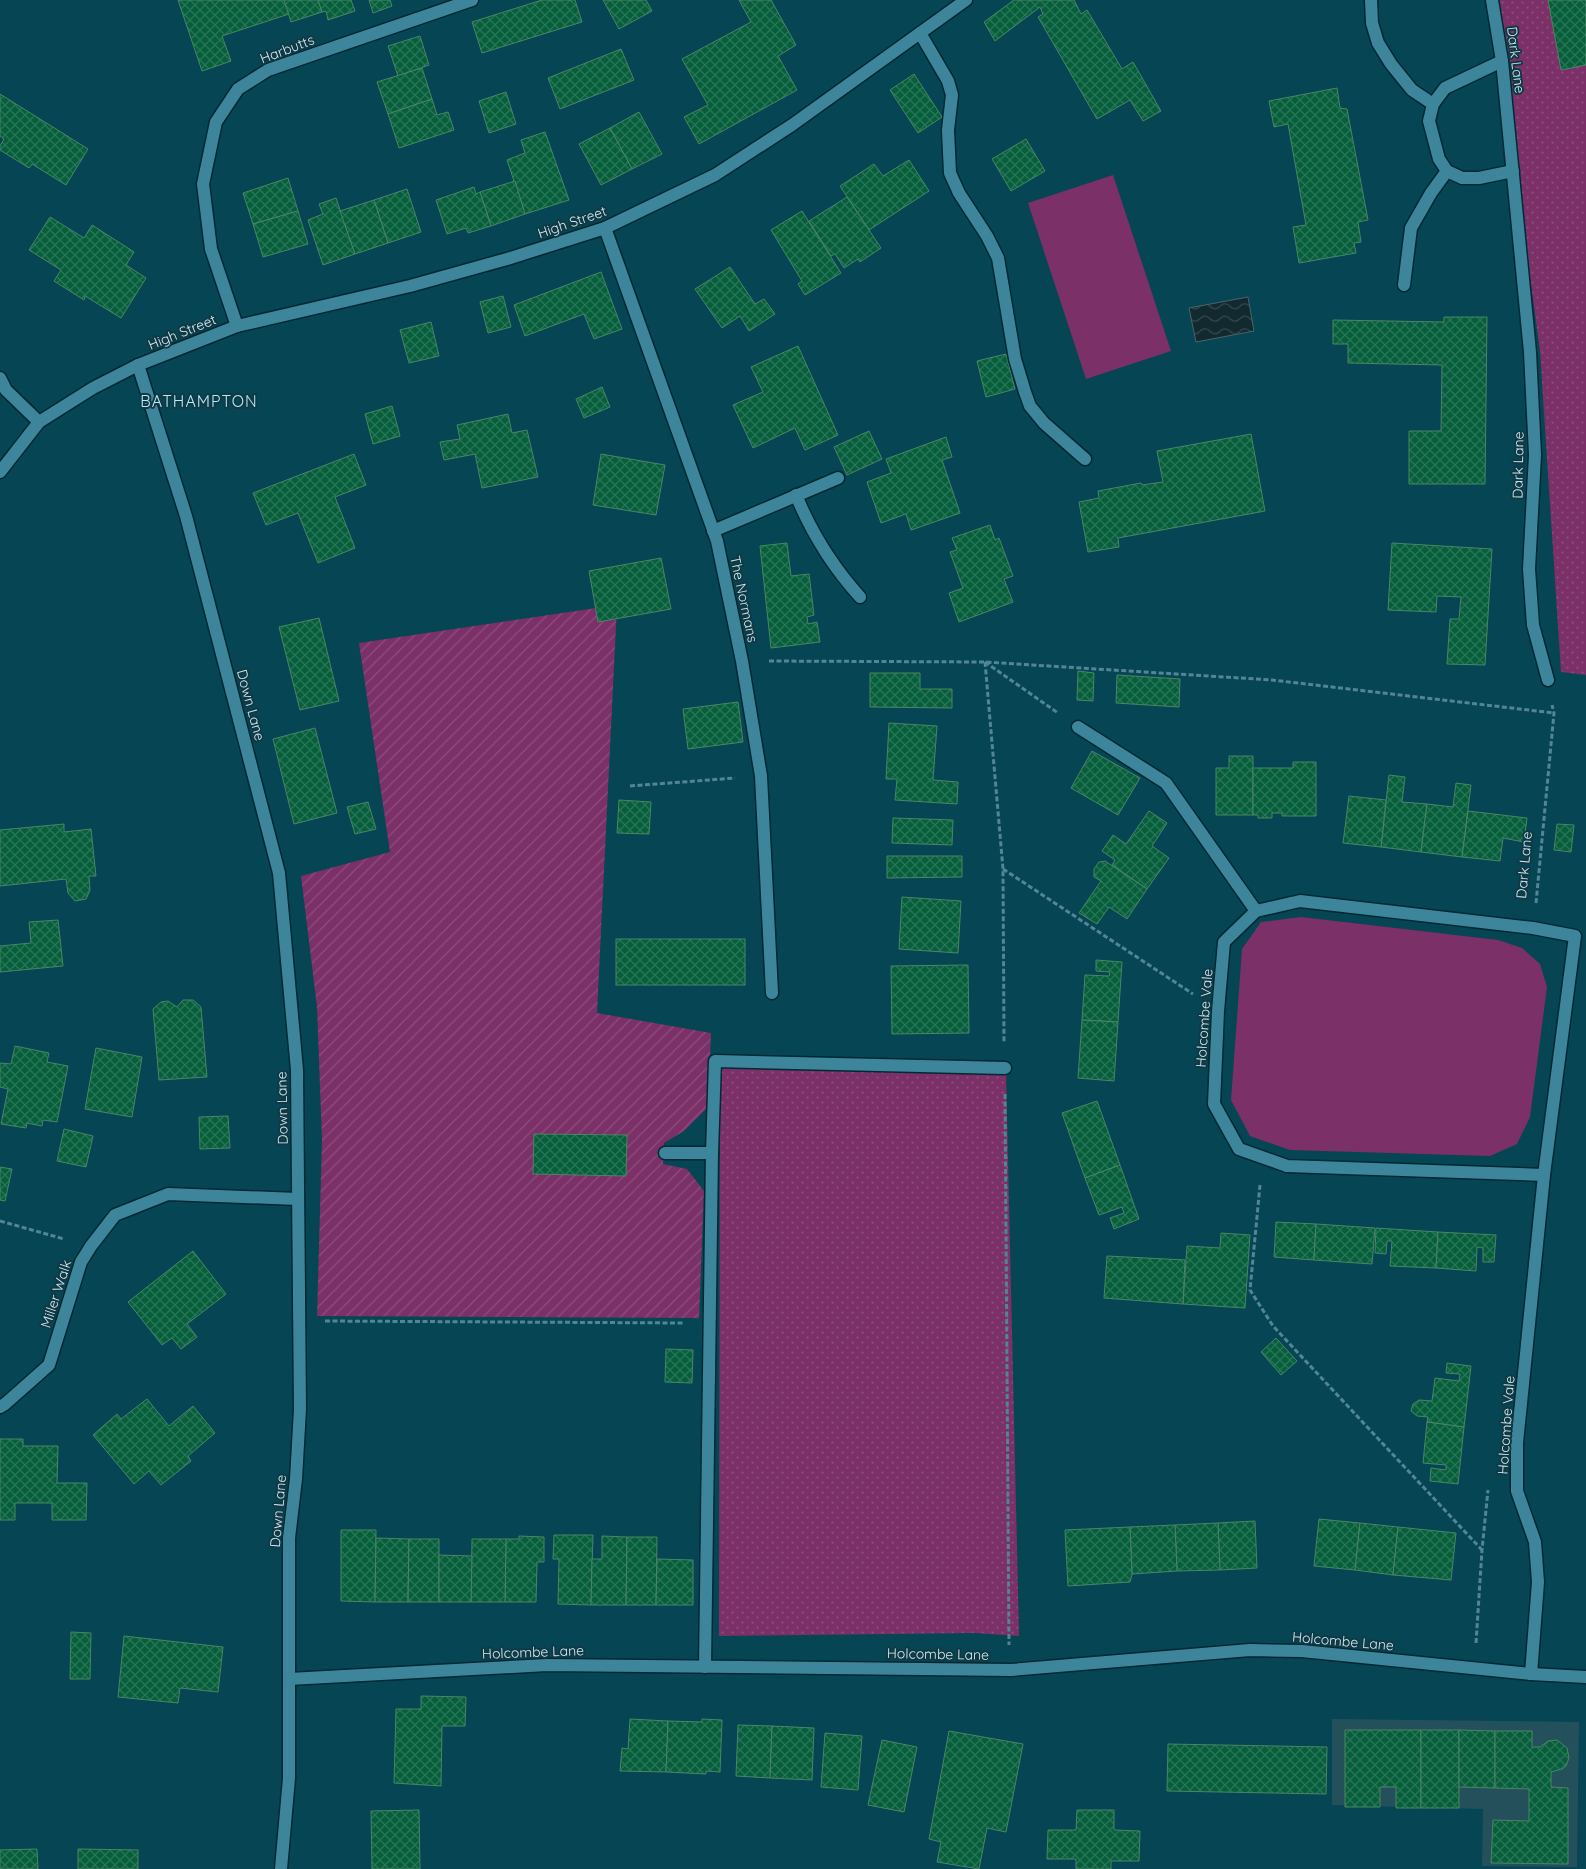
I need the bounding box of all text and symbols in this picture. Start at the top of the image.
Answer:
street label: Dark Lane [1503,26,1529,95]
street label: Harbutts [257,30,317,68]
street label: High Street [535,202,609,242]
street label: High Street [145,310,219,354]
district label: BATHAMPTON [140,391,258,411]
street label: Dark Lane [1508,431,1528,499]
street label: The Normans [726,554,762,644]
street label: Down Lane [233,667,269,743]
street label: Dark Lane [1512,831,1536,899]
street label: Holcombe Vale [1192,968,1216,1068]
street label: Down Lane [272,1071,292,1145]
street label: Miller Walk [37,1258,75,1330]
street label: Holcombe Vale [1494,1375,1518,1475]
street label: Down Lane [266,1474,290,1548]
street label: Holcombe Lane [1291,1628,1395,1654]
street label: Holcombe Lane [482,1641,584,1663]
street label: Holcombe Lane [887,1644,989,1664]

